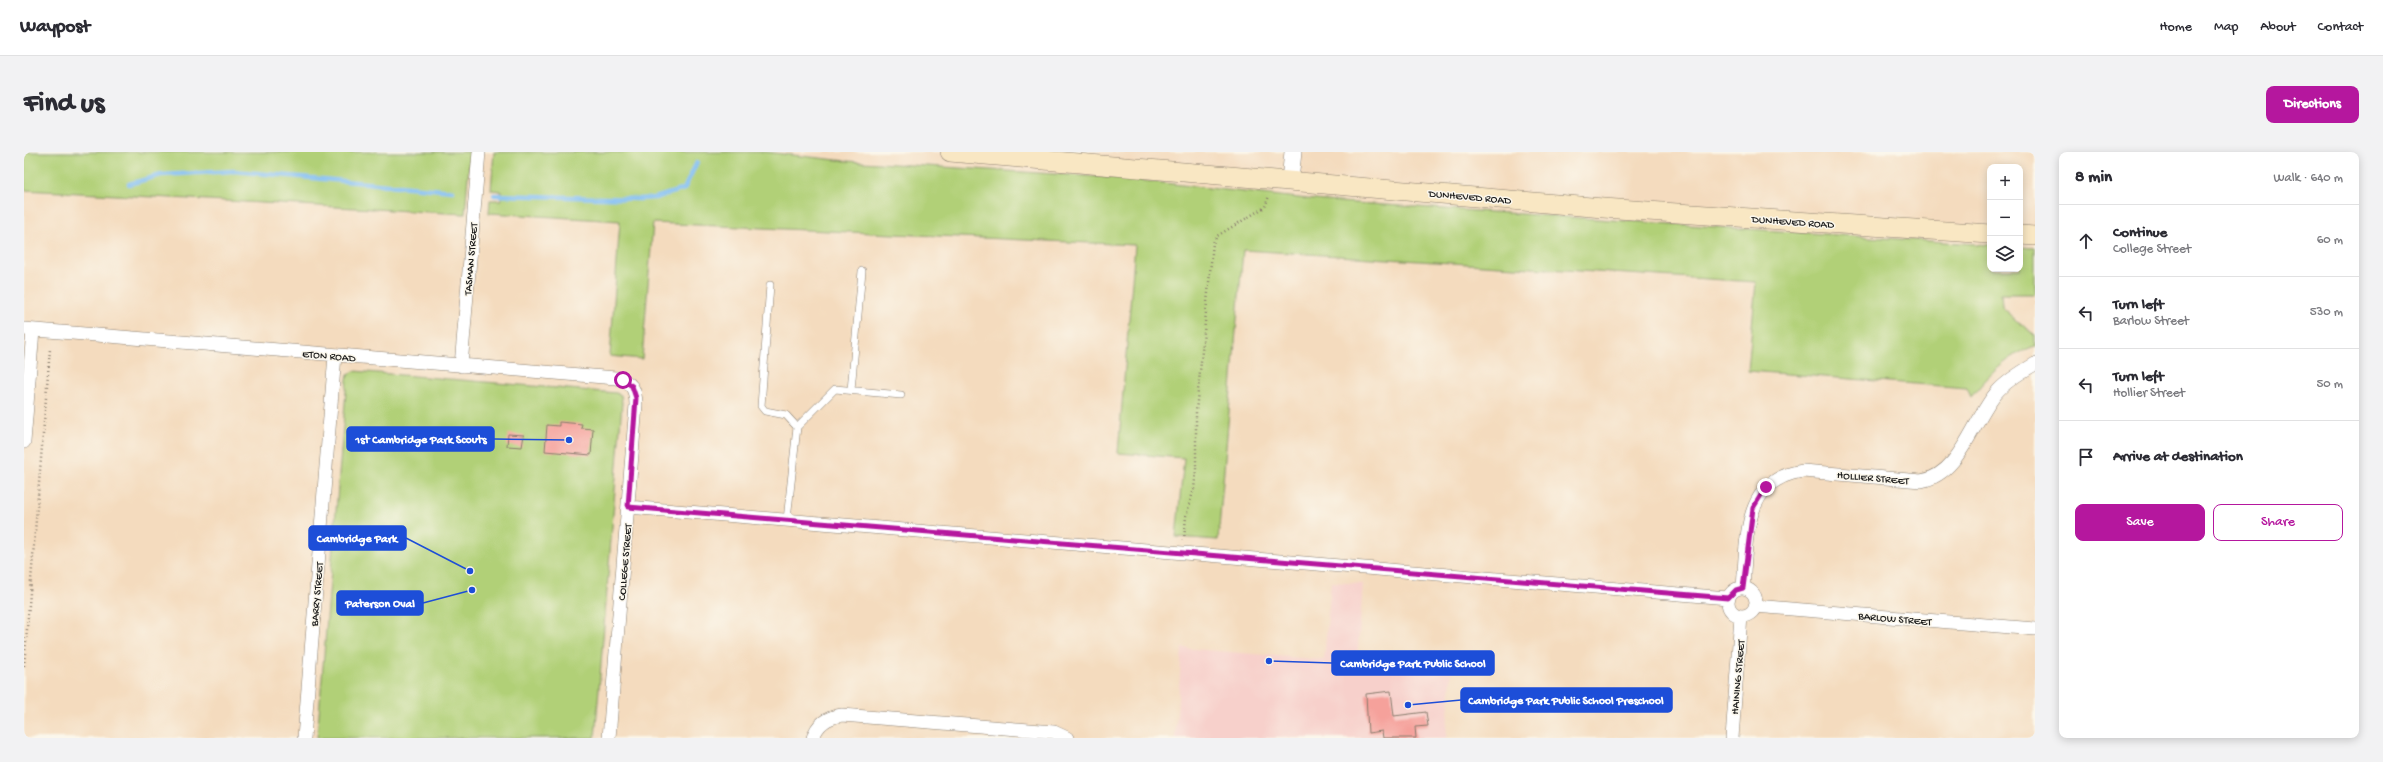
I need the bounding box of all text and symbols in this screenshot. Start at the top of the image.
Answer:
text: Waypost [20,16,90,39]
text: Home [2160,19,2192,36]
text: Map [2214,19,2238,36]
text: About [2260,19,2296,36]
text: Contact [2318,19,2363,36]
button: Directions [2266,86,2359,123]
text: Find us [24,88,104,121]
map controls [1987,164,2023,272]
button: + [1987,164,2023,200]
text: 8 min [2075,168,2112,188]
text: Walk · 640 m [2273,171,2343,186]
street label: DUNHEVED ROAD [1427,188,1512,208]
button: − [1987,200,2023,236]
street label: DUNHEVED ROAD [1750,214,1835,232]
street label: TASMAN STREET [463,222,481,297]
text: Continue [2113,224,2167,242]
icon: ahead [2075,230,2097,252]
text: 60 m [2317,233,2343,248]
button: layers [1987,236,2023,272]
text: College Street [2113,242,2191,257]
text: Turn left [2113,296,2164,314]
icon: left [2075,302,2097,324]
text: 530 m [2310,305,2343,320]
text: Barlow Street [2113,314,2189,329]
street label: ETON ROAD [302,349,357,365]
text: Turn left [2113,368,2164,386]
route start [614,371,632,389]
icon: left [2075,374,2097,396]
text: 50 m [2316,377,2343,392]
text: Hollier Street [2113,386,2185,401]
callout: 1st Cambridge Park Scouts [347,427,494,451]
text: 1st Cambridge Park Scouts [354,434,487,448]
icon: arrive [2075,446,2097,468]
text: Arrive at destination [2113,448,2243,466]
street label: HOLLIER STREET [1837,470,1910,488]
route end [1757,478,1775,496]
button: Save [2075,504,2205,541]
button: Share [2213,504,2343,541]
street label: COLLEGE STREET [617,523,635,601]
callout: Cambridge Park [309,526,406,550]
text: Cambridge Park [316,533,399,547]
street label: BARRY STREET [309,561,327,628]
callout: Paterson Oval [337,591,423,615]
text: Paterson Oval [344,598,415,612]
street label: BARLOW STREET [1857,611,1933,629]
street label: HAINING STREET [1730,639,1748,715]
callout: Cambridge Park Public School [1332,651,1494,675]
text: Cambridge Park Public School [1339,658,1486,672]
callout: Cambridge Park Public School Preschool [1461,688,1672,712]
text: Cambridge Park Public School Preschool [1467,695,1664,709]

